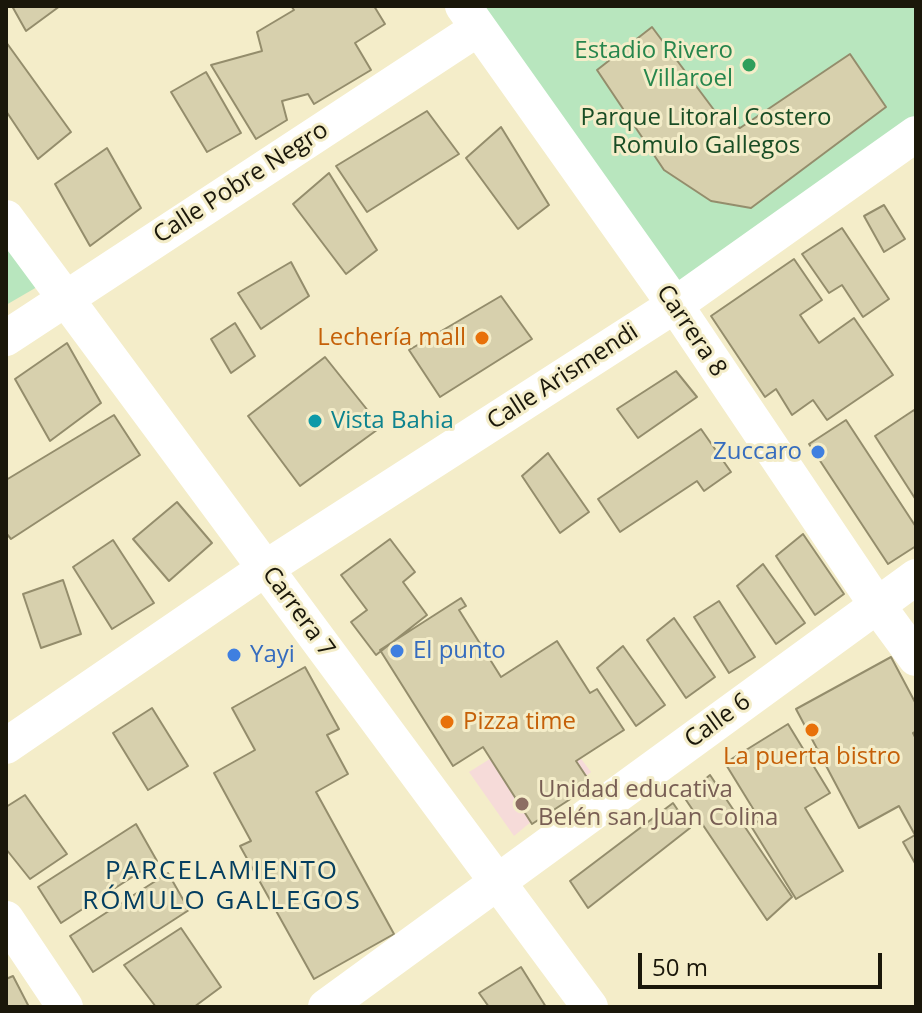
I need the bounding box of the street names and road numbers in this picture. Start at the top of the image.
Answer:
street label: Calle Pobre Negro [148,116,334,250]
street label: Carrera 8 [650,280,732,382]
street label: Calle Arismendi [482,318,644,436]
street label: Carrera 7 [256,561,340,663]
street label: Calle 6 [680,688,756,754]

